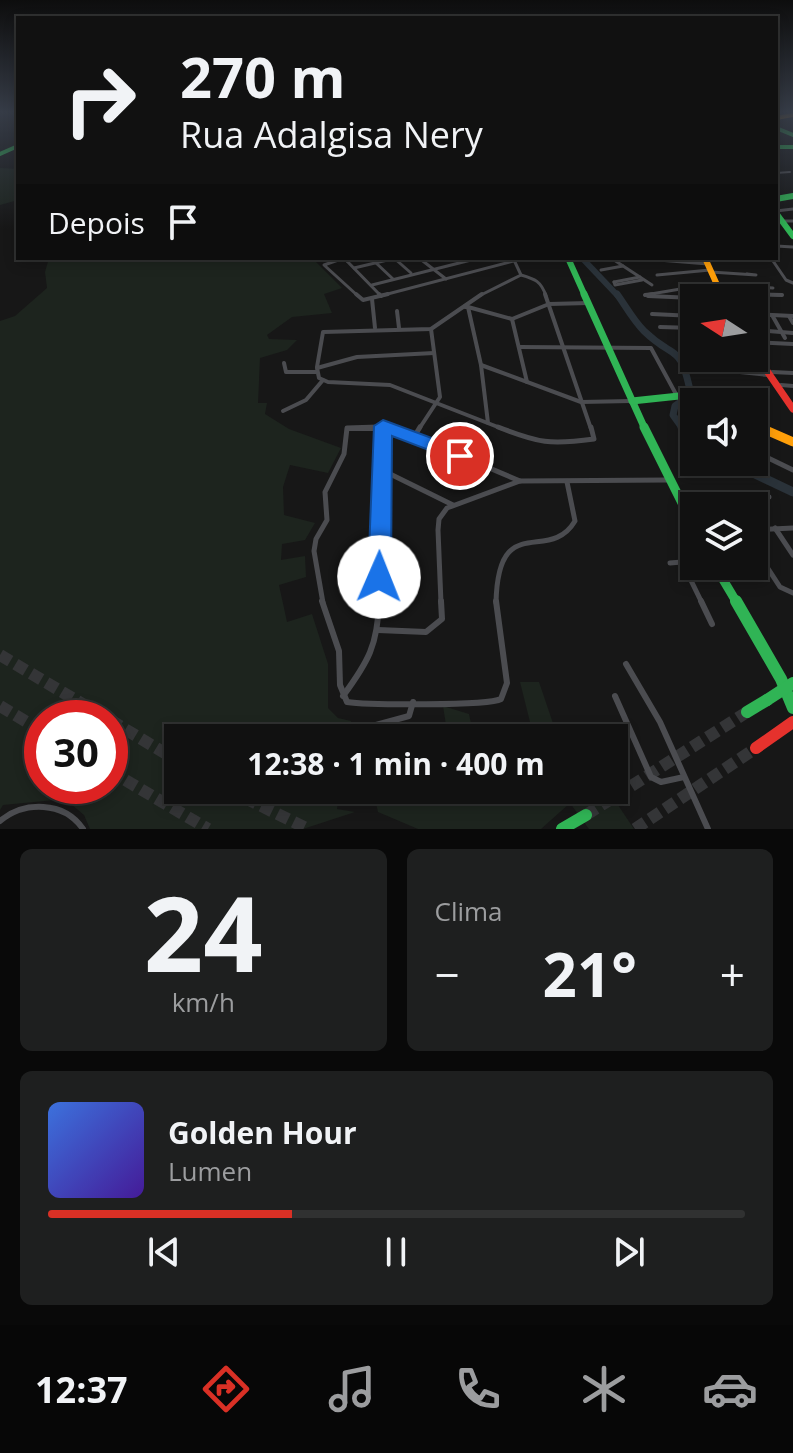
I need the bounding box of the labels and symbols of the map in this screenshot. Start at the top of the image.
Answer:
north arrow [680,284,768,372]
pin [426,422,494,490]
position arrow [337,535,421,619]
speed limit sign: 30 [24,700,128,804]

